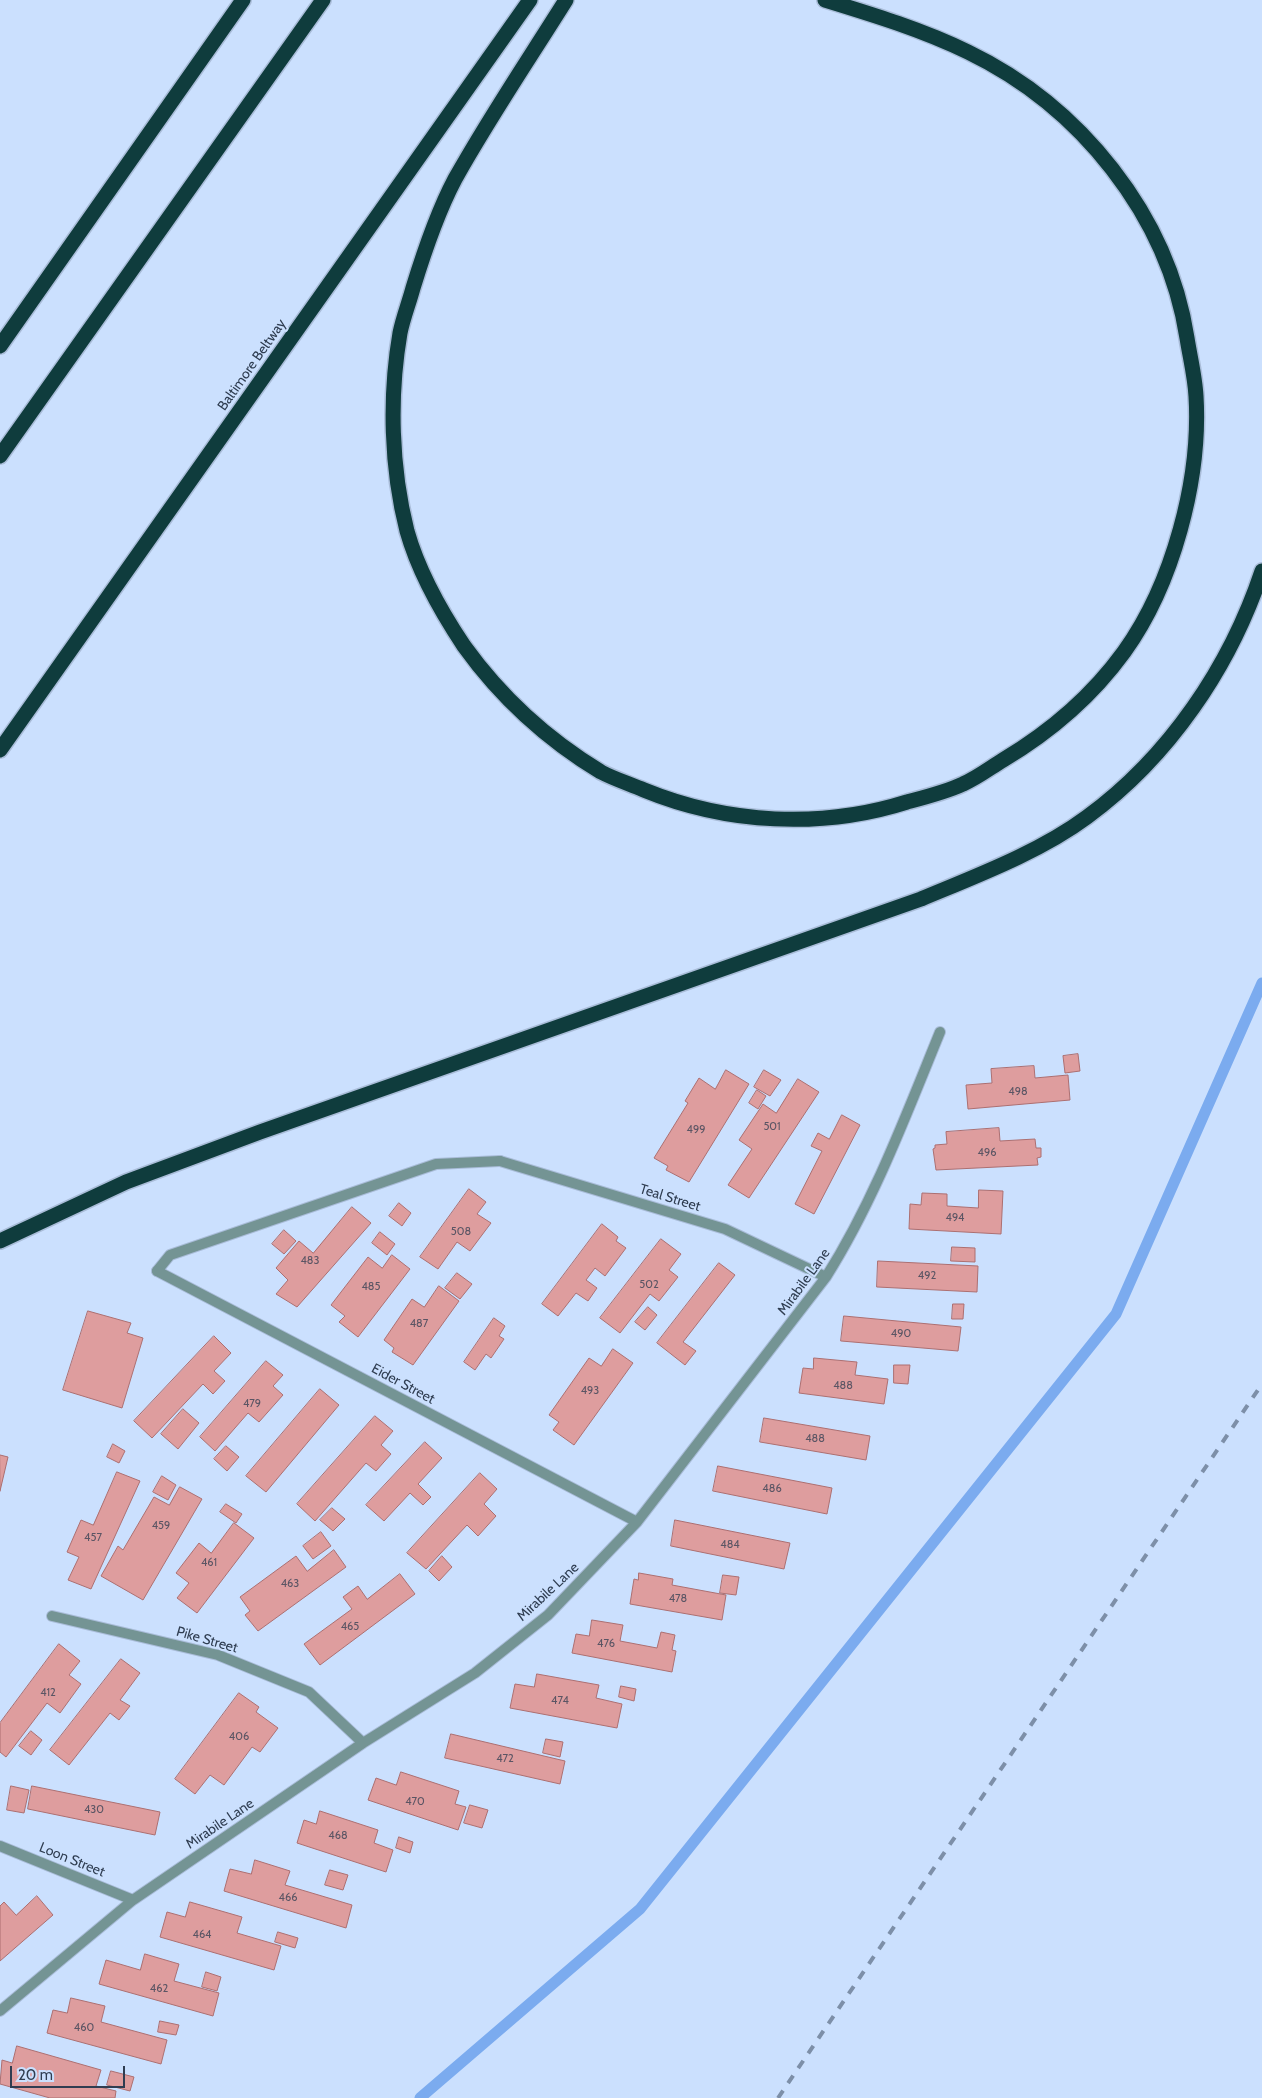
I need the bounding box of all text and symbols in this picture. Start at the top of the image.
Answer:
street label: Baltimore Beltway [214,316,290,414]
house number: 498 [1008,1085,1028,1099]
house number: 501 [763,1120,781,1134]
house number: 499 [687,1123,705,1137]
house number: 496 [978,1146,996,1160]
street label: Teal Street [638,1181,702,1215]
house number: 494 [946,1211,964,1225]
house number: 508 [451,1225,471,1239]
street label: Mirabile Lane [774,1245,834,1319]
house number: 483 [301,1254,319,1268]
house number: 492 [918,1269,936,1283]
house number: 502 [639,1278,659,1292]
house number: 485 [362,1280,380,1294]
house number: 487 [410,1317,428,1331]
house number: 490 [891,1327,911,1341]
street label: Eider Street [368,1360,438,1408]
house number: 488 [833,1379,853,1393]
house number: 493 [581,1384,599,1398]
house number: 479 [243,1397,261,1411]
house number: 488 [805,1432,825,1446]
house number: 486 [762,1482,782,1496]
house number: 459 [152,1519,170,1533]
house number: 457 [84,1531,102,1545]
house number: 484 [720,1538,740,1552]
house number: 461 [201,1556,217,1570]
street label: Mirabile Lane [514,1559,582,1625]
house number: 463 [281,1577,299,1591]
house number: 478 [669,1592,687,1606]
house number: 465 [341,1620,359,1634]
street label: Pike Street [174,1623,240,1657]
house number: 476 [597,1637,615,1651]
house number: 412 [40,1686,56,1700]
house number: 474 [551,1694,569,1708]
house number: 406 [229,1730,249,1744]
house number: 472 [496,1752,514,1766]
street label: Mirabile Lane [183,1795,257,1853]
house number: 470 [405,1795,425,1809]
house number: 430 [84,1803,104,1817]
house number: 468 [328,1829,348,1843]
street label: Loon Street [37,1839,107,1881]
house number: 466 [279,1891,297,1905]
house number: 464 [193,1928,211,1942]
house number: 462 [150,1982,168,1996]
house number: 460 [74,2021,94,2035]
scale bar [12,2056,128,2088]
text: 20 m [18,2066,53,2084]

